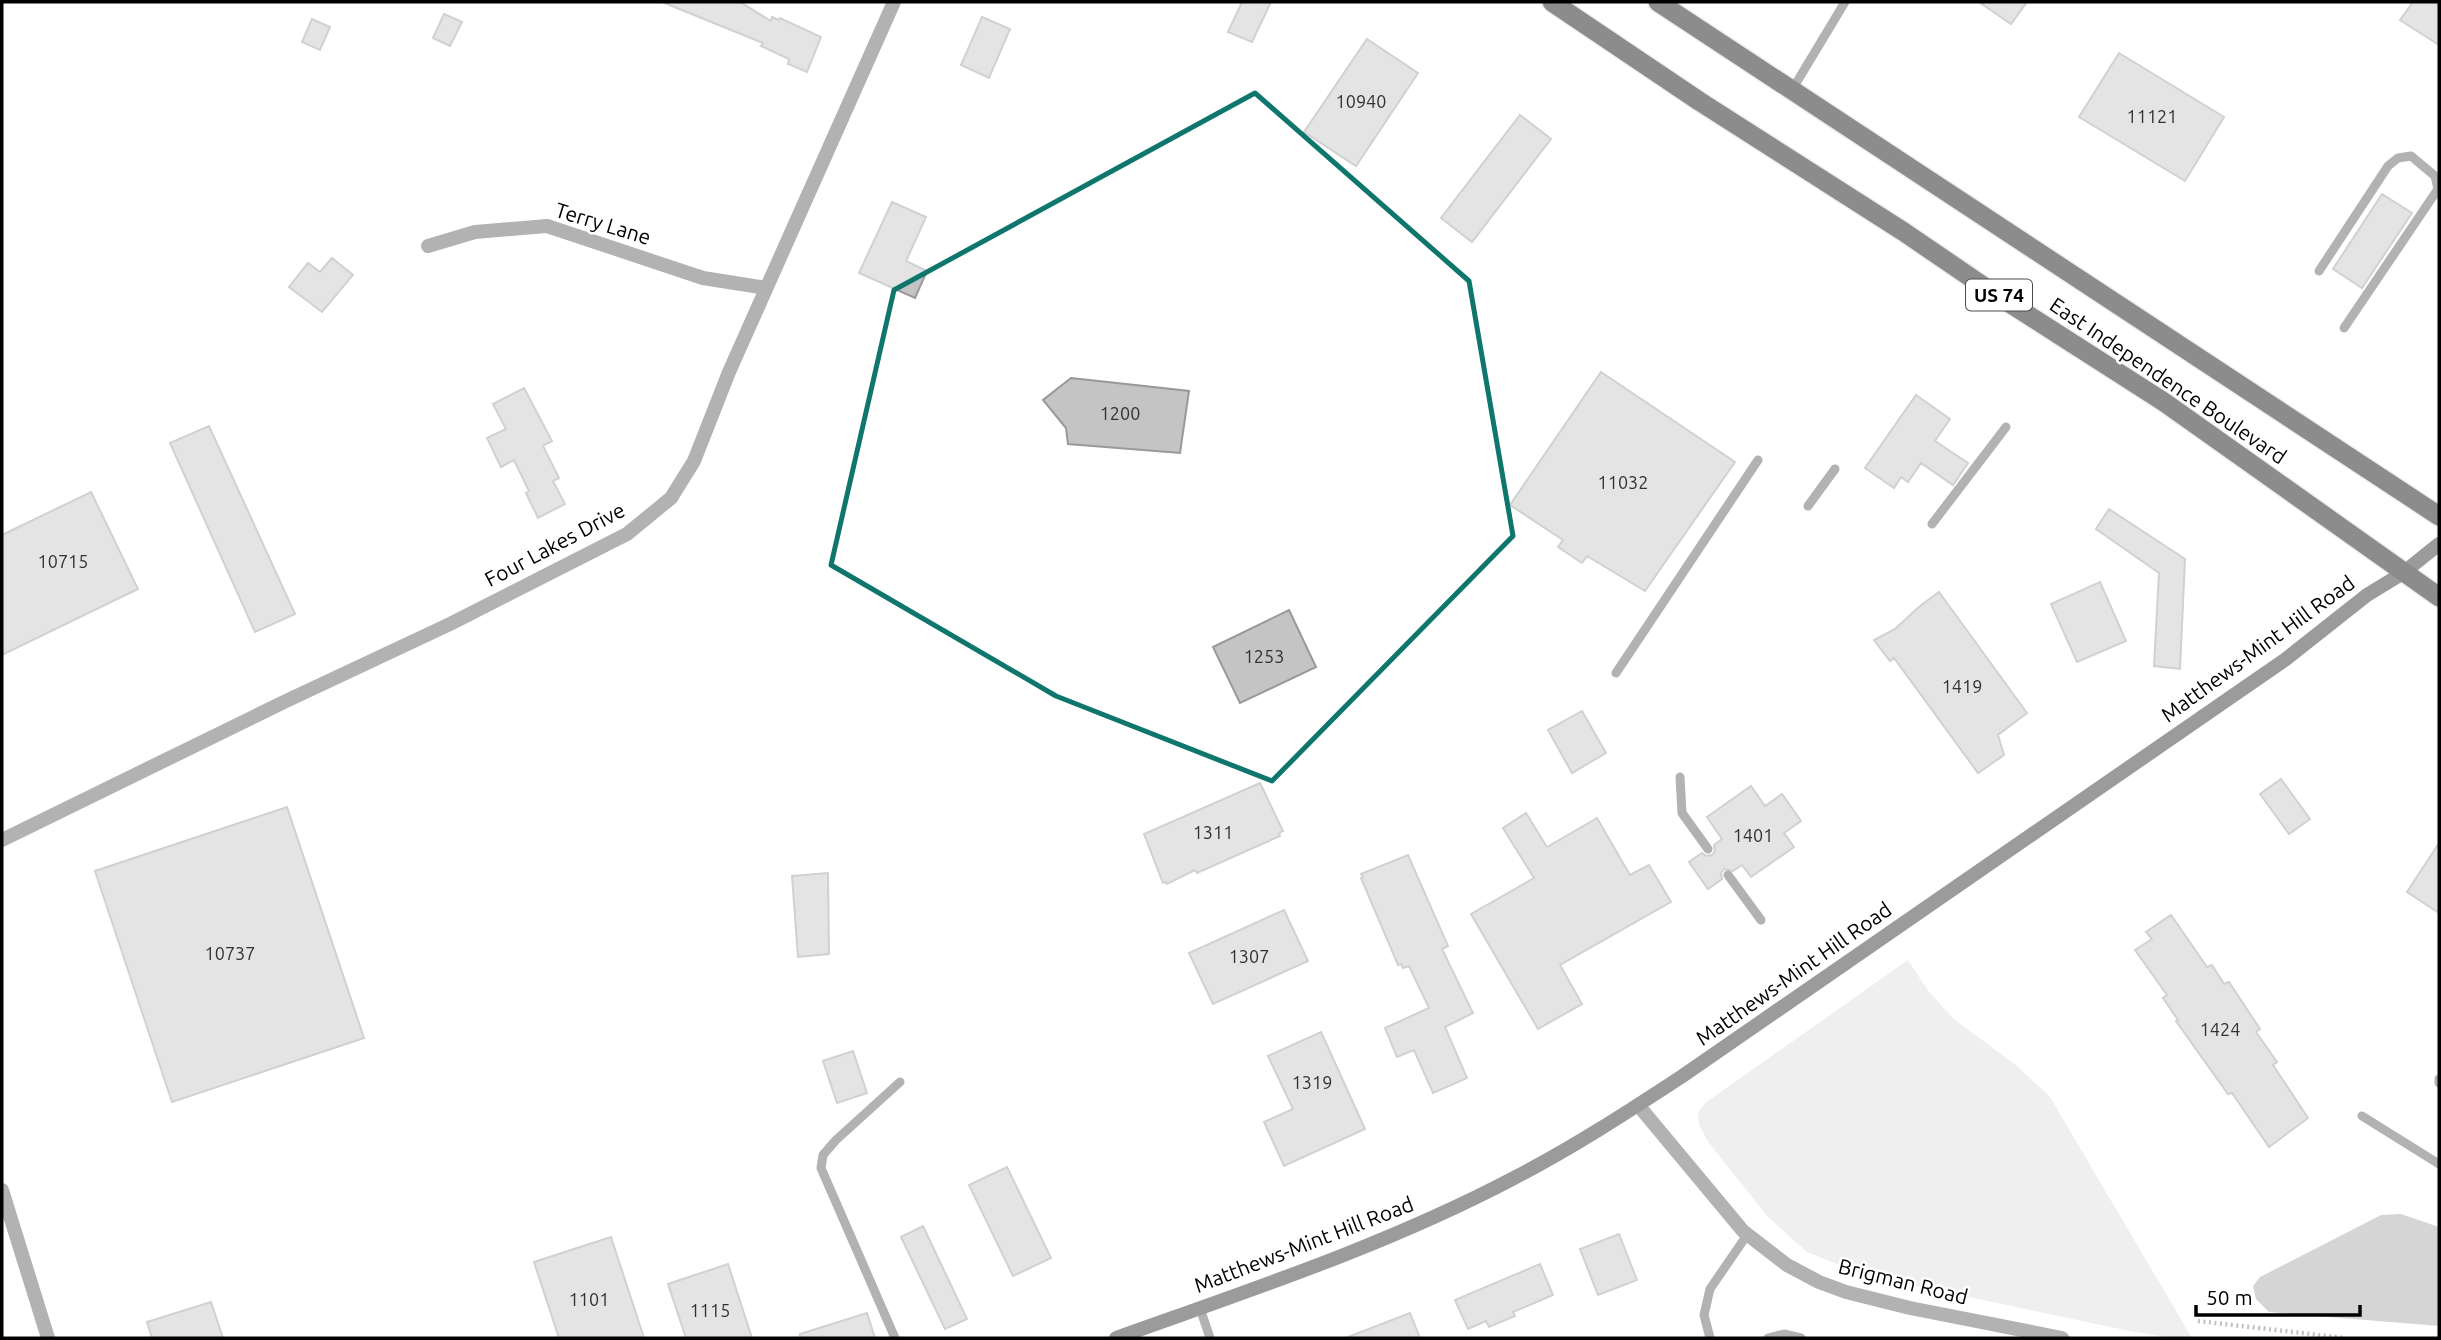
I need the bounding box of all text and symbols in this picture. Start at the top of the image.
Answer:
house number: 10940 [1336,91,1386,111]
house number: 11121 [2127,106,2177,126]
street label: Terry Lane [553,197,654,249]
road number: US 74 [1966,280,2032,310]
street label: East Independence Boulevard [2046,292,2291,468]
house number: 1200 [1100,403,1140,423]
house number: 11032 [1598,472,1648,492]
street label: Four Lakes Drive [480,497,629,591]
house number: 10715 [38,551,88,571]
street label: Matthews-Mint Hill Road [2156,570,2359,726]
house number: 1253 [1244,646,1284,666]
house number: 1419 [1942,676,1982,696]
house number: 1311 [1193,822,1233,842]
house number: 1401 [1733,825,1773,845]
street label: Matthews-Mint Hill Road [1691,897,1896,1050]
house number: 10737 [205,943,255,963]
house number: 1307 [1229,946,1269,966]
house number: 1424 [2200,1019,2240,1039]
house number: 1319 [1292,1072,1332,1092]
street label: Matthews-Mint Hill Road [1191,1191,1417,1297]
street label: Brigman Road [1836,1253,1970,1309]
scale bar [2196,1274,2360,1318]
text: 50 m [2206,1285,2253,1309]
house number: 1101 [569,1289,609,1309]
house number: 1115 [690,1300,730,1320]

